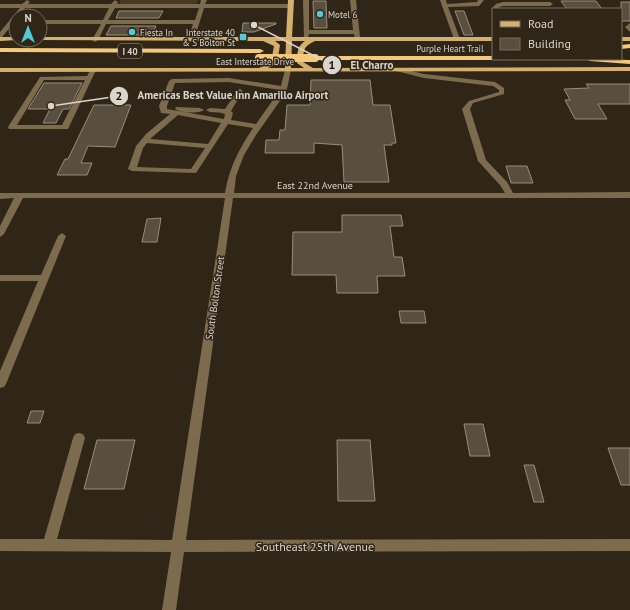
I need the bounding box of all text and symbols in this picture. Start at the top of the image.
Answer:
north arrow [8,8,48,48]
legend [492,8,622,60]
marker: Motel 6 [315,9,325,19]
place label: Motel 6 [328,9,357,20]
text: N [24,11,32,25]
text: Road [528,16,553,31]
marker: Fiesta In [127,27,137,37]
place label: Fiesta In [140,27,173,38]
place label: Interstate 40 & S Bolton St [182,27,235,48]
marker: Interstate 40 & S Bolton St [238,32,248,42]
text: Building [528,36,571,51]
street label: Purple Heart Trail [416,43,484,54]
road number: I 40 [118,44,142,58]
callout: El Charro [322,53,401,76]
street label: East Interstate Drive [216,56,294,67]
text: 1 [329,57,335,72]
text: El Charro [351,58,394,72]
callout: Americas Best Value Inn Amarillo Airport [109,84,337,107]
text: 2 [116,88,122,103]
text: Americas Best Value Inn Amarillo Airport [138,88,329,102]
street label: East 22nd Avenue [277,179,353,192]
street label: South Bolton Street [203,255,227,341]
street label: Southeast 25th Avenue [256,539,374,554]

